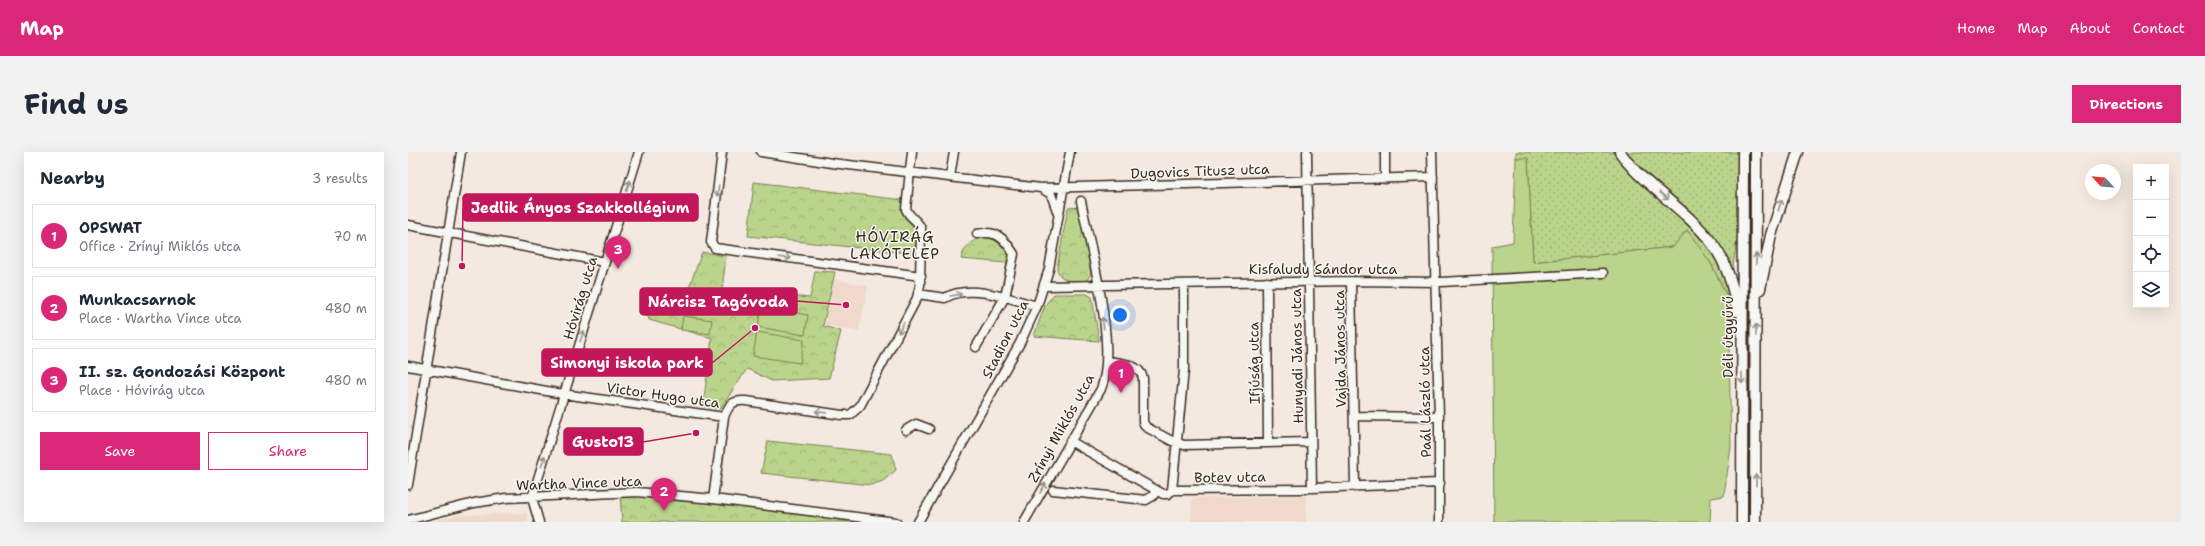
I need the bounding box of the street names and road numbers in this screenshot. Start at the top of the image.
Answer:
street label: Dugovics Titusz utca [1130,160,1270,182]
street label: Hóvirág utca [559,254,601,342]
street label: Kisfaludy Sándor utca [1249,260,1397,278]
street label: Hunyadi János utca [1287,288,1307,424]
street label: Vajda János utca [1330,290,1350,408]
street label: Déli útgyűrű [1719,296,1737,378]
street label: Stadion utca [978,297,1033,381]
street label: Ifjúság utca [1244,321,1264,404]
street label: Paál László utca [1415,346,1435,458]
street label: Zrínyi Miklós utca [1024,370,1098,485]
street label: Victor Hugo utca [605,378,721,412]
street label: Botev utca [1194,467,1266,487]
street label: Wartha Vince utca [516,472,643,494]

